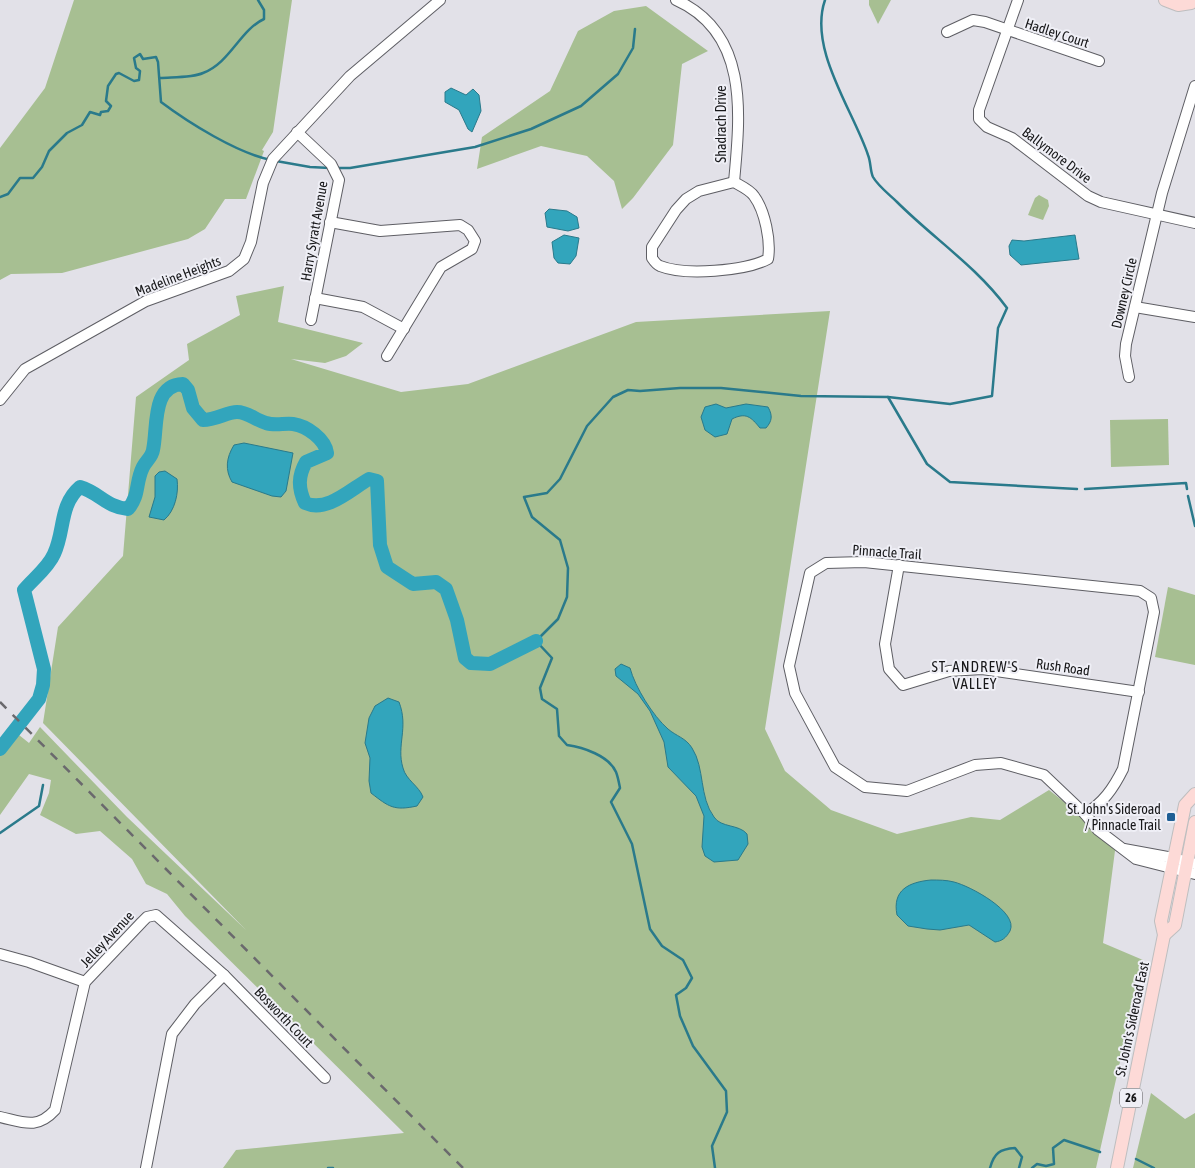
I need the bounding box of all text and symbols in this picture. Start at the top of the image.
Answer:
street label: Hadley Court [1023,15,1091,51]
street label: Shadrach Drive [713,85,729,163]
street label: Ballymore Drive [1019,124,1095,186]
street label: Harry Syratt Avenue [297,180,331,282]
street label: Madeline Heights [133,252,223,300]
street label: Downey Circle [1108,256,1140,330]
street label: Pinnacle Trail [852,542,923,562]
street label: Rush Road [1035,655,1091,679]
district label: ST. ANDREW'S VALLEY [932,658,1019,692]
place label: St. John's Sideroad / Pinnacle Trail [1067,801,1161,833]
marker: St. John's Sideroad / Pinnacle Trail [1165,811,1177,823]
street label: Jelley Avenue [77,908,137,970]
street label: St. John's Sideroad East [1112,960,1152,1078]
street label: Bosworth Court [251,984,317,1050]
road number: 26 [1120,1088,1142,1108]

